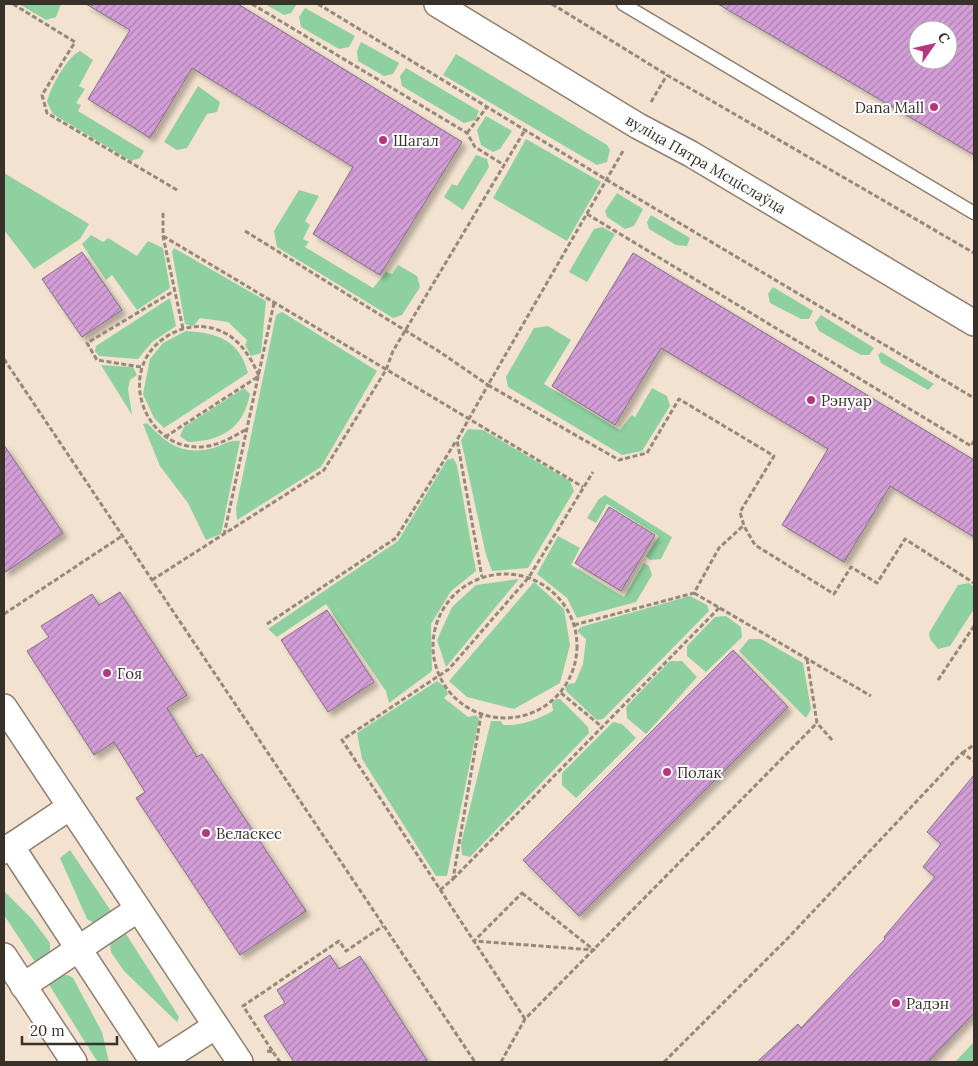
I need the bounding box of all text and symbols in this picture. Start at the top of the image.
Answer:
north arrow [908,20,958,70]
text: С [934,29,954,47]
place label: Dana Mall [855,98,924,117]
marker: Dana Mall [928,101,940,113]
street label: вуліца Пятра Мсціслаўца [622,110,790,218]
place label: Шагал [393,131,439,150]
marker: Шагал [377,134,389,146]
place label: Рэнуар [821,391,872,410]
marker: Рэнуар [805,394,817,406]
place label: Гоя [117,664,142,683]
marker: Гоя [101,667,113,679]
place label: Полак [677,763,722,782]
marker: Полак [661,766,673,778]
place label: Веласкес [216,824,282,843]
marker: Веласкес [200,827,212,839]
place label: Радэн [906,994,949,1013]
marker: Радэн [890,997,902,1009]
scale bar [22,1014,118,1046]
text: 20 m [30,1021,65,1040]

